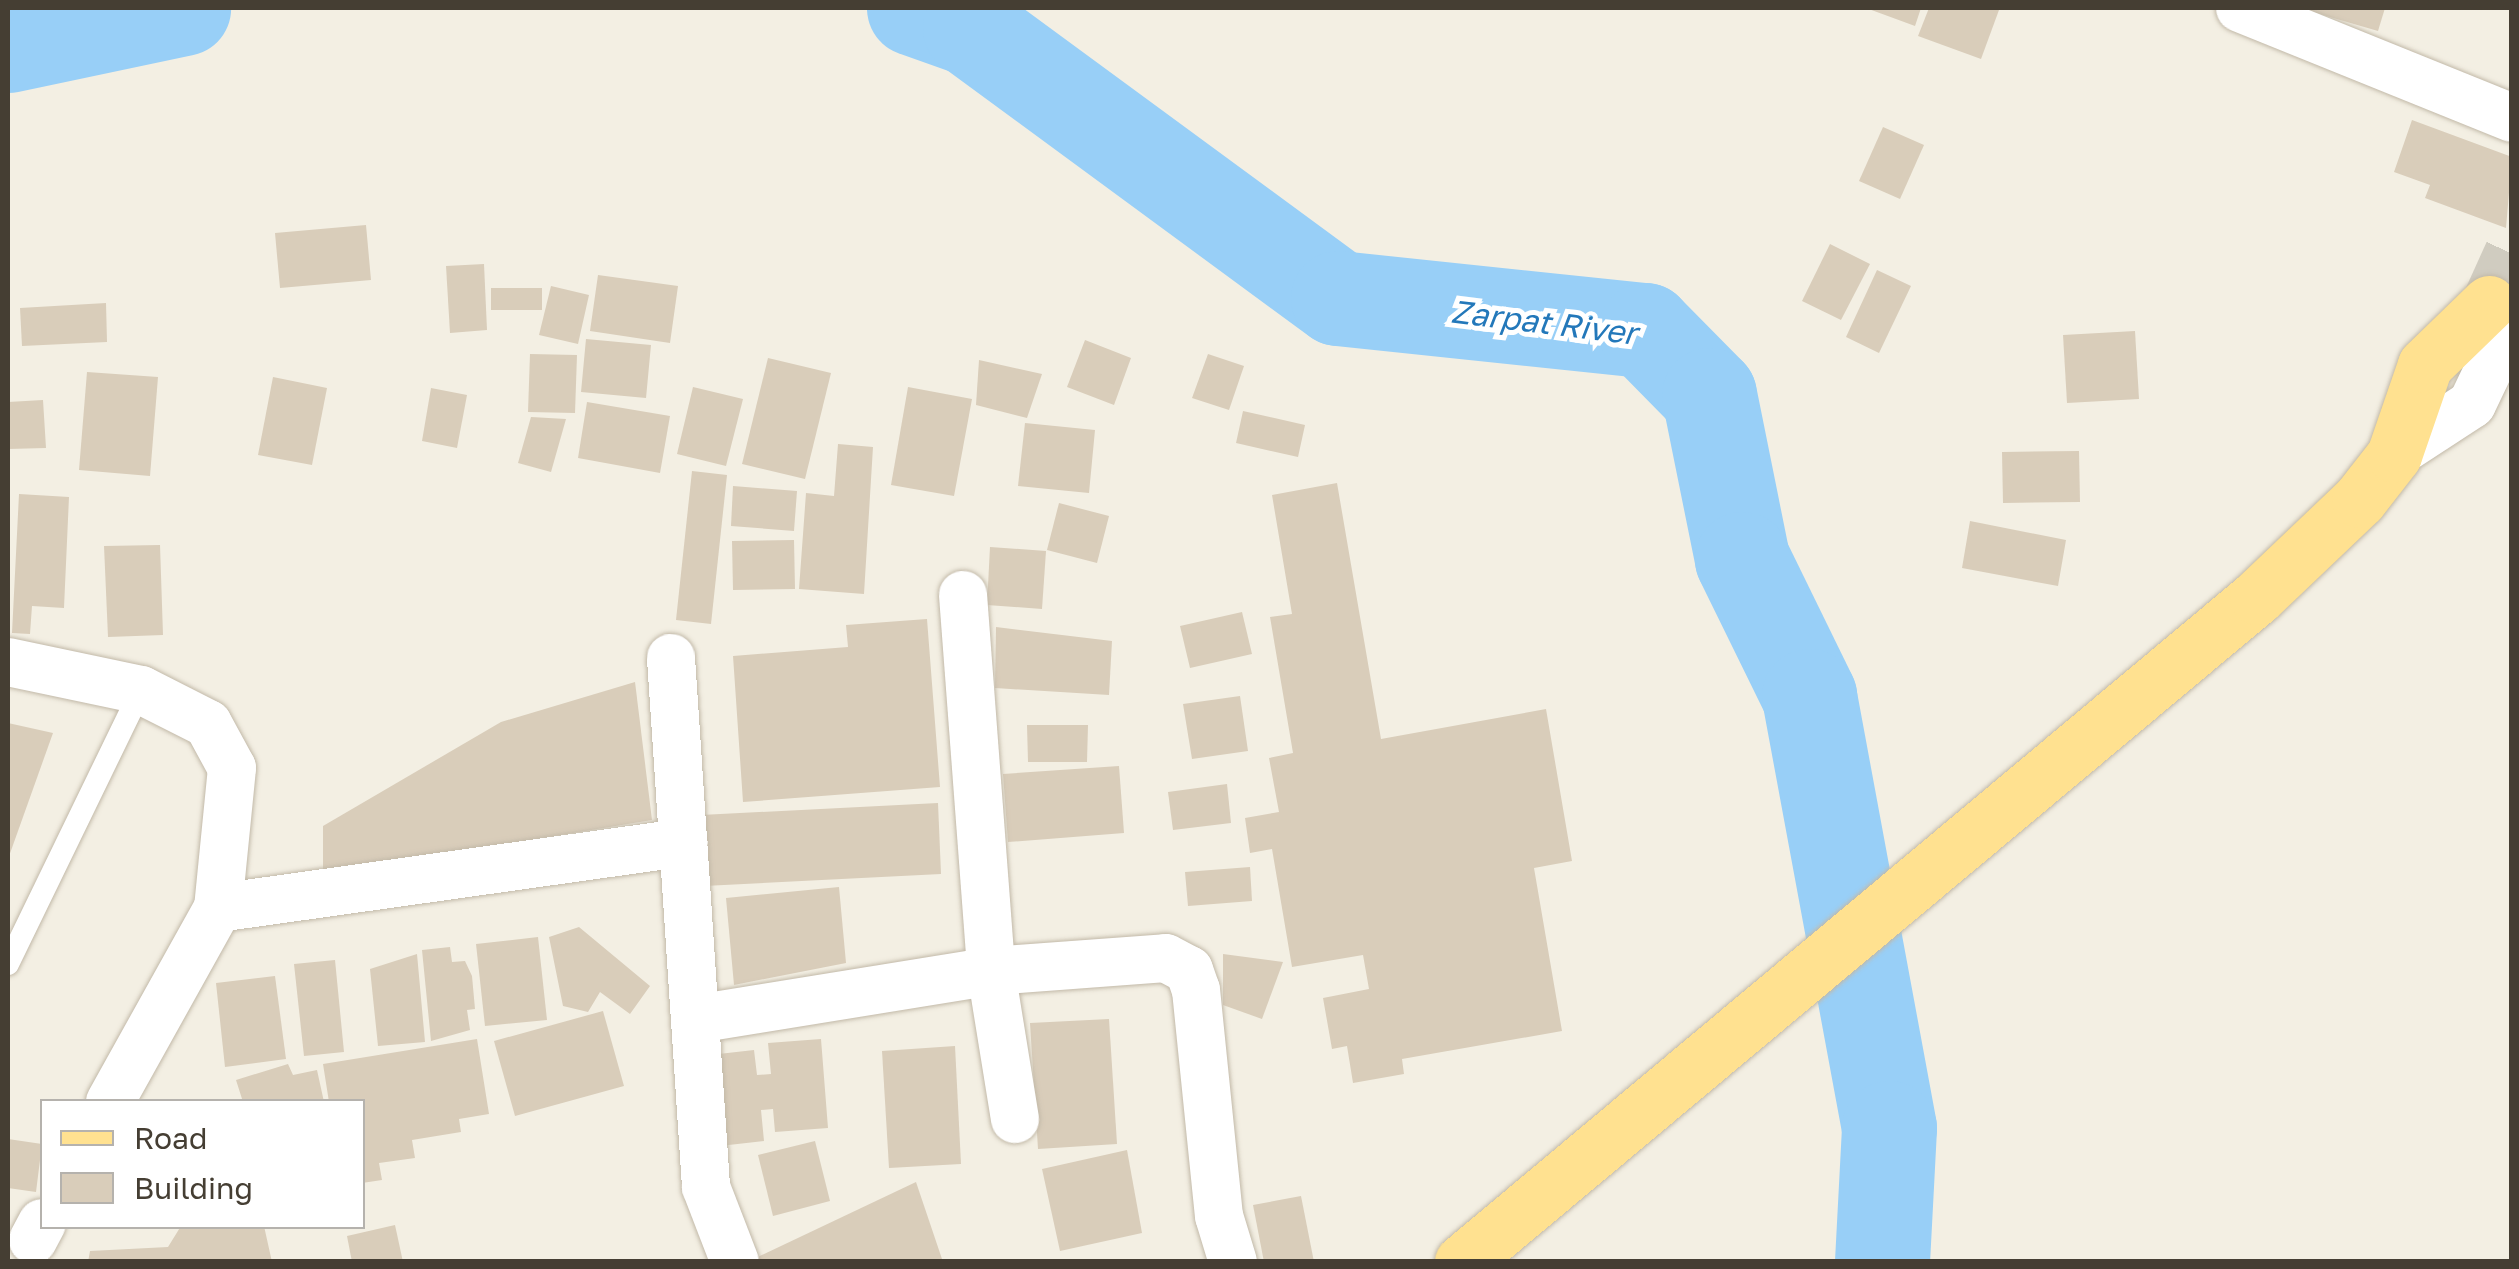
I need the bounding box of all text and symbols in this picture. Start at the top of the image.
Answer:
water label: Zarpat River [1449,292,1639,352]
legend [40,1099,365,1229]
text: Road [134,1120,208,1156]
text: Building [134,1170,253,1206]

